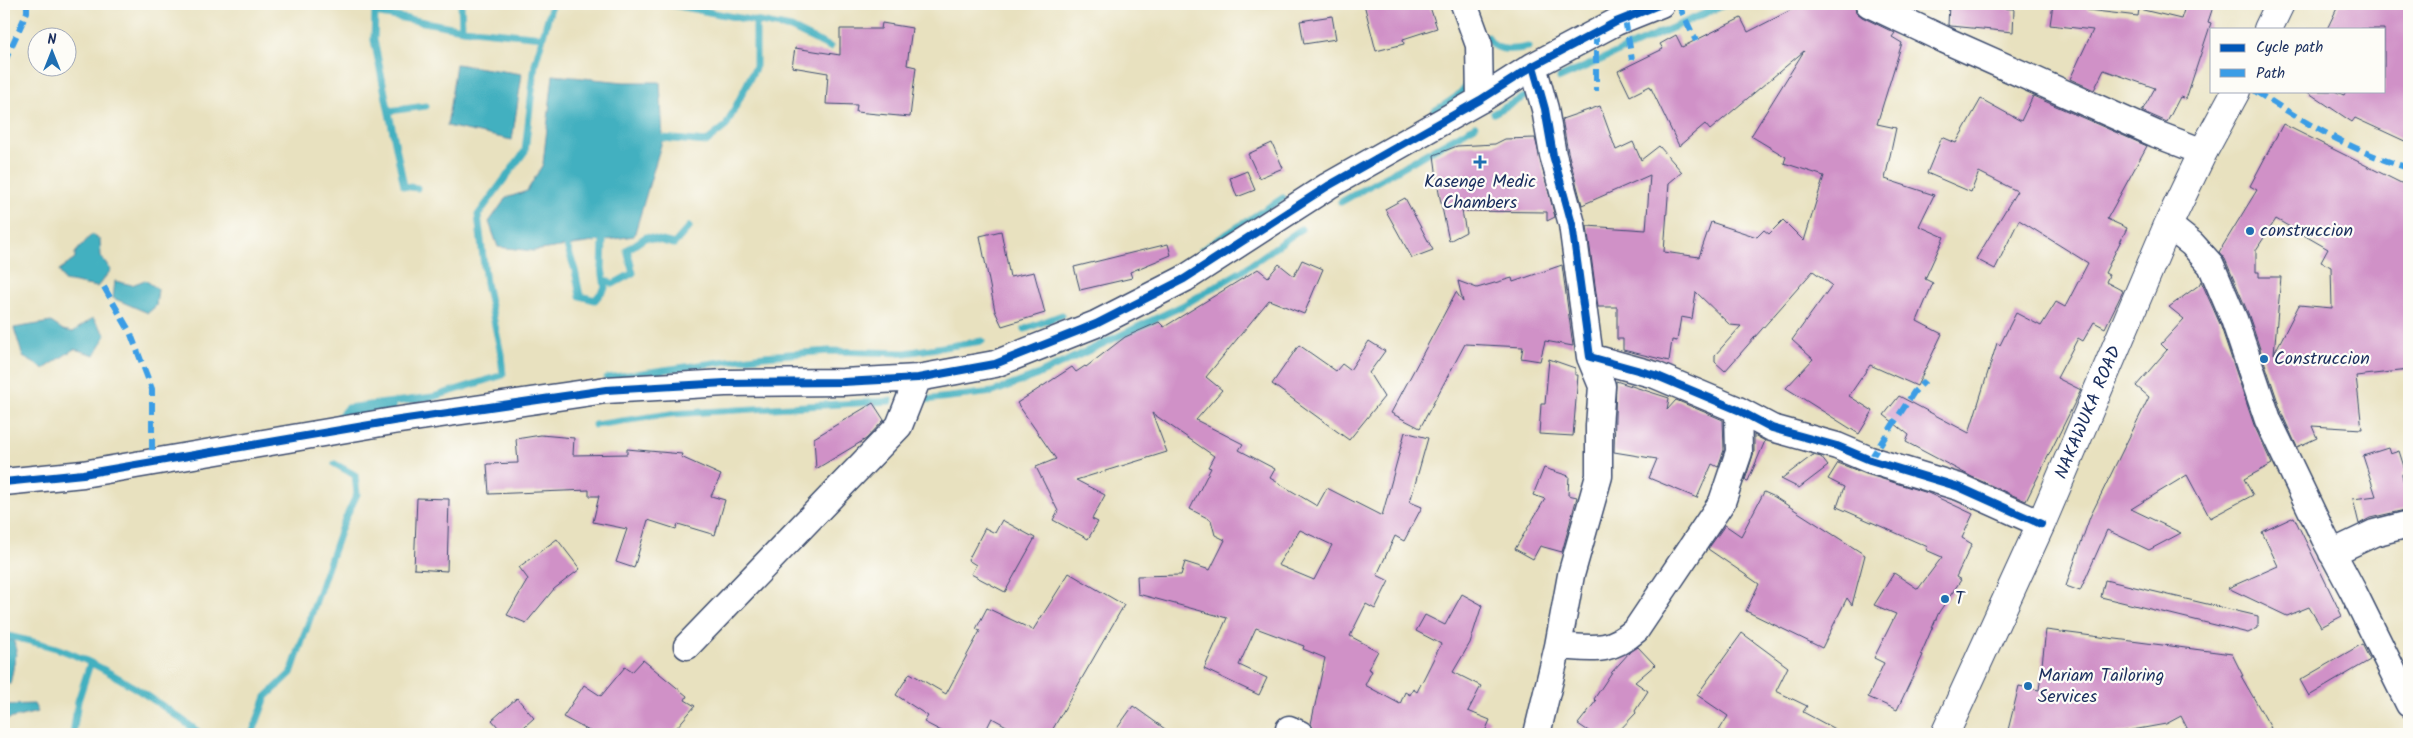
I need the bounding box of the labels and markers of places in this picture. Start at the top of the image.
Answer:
marker: Kasenge Medic Chambers [1473,155,1487,169]
place label: Kasenge Medic Chambers [1424,168,1536,218]
place label: construccion [2260,217,2353,246]
marker: construccion [2244,225,2256,237]
place label: Construccion [2274,345,2370,374]
marker: Construccion [2258,353,2270,365]
place label: T [1955,585,1966,614]
marker: T [1939,593,1951,605]
place label: Mariam Tailoring Services [2038,662,2164,712]
marker: Mariam Tailoring Services [2022,680,2034,692]

